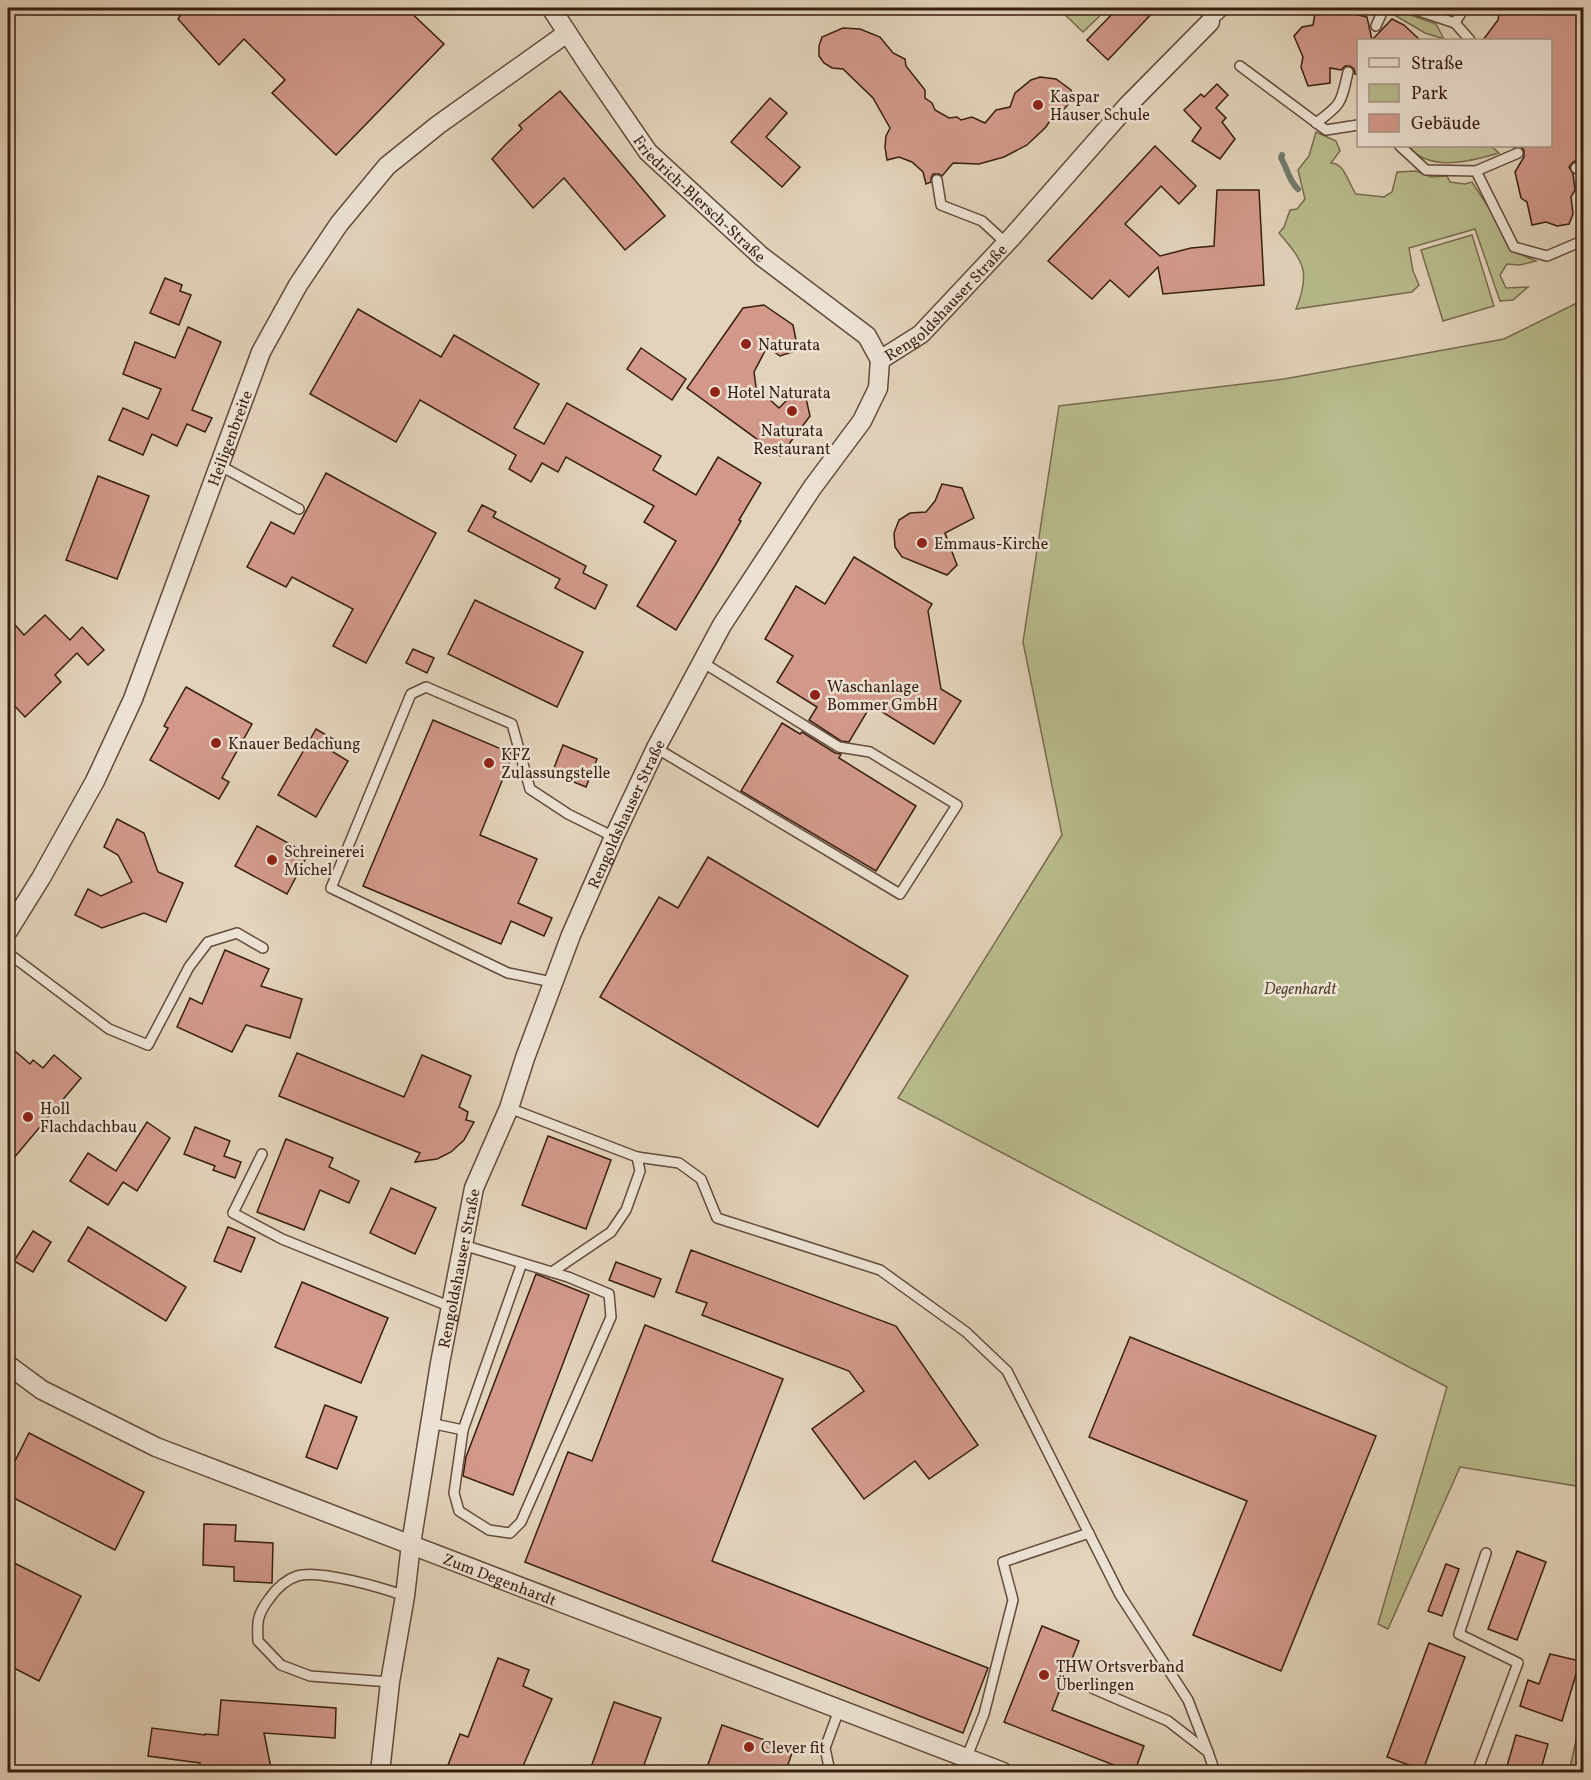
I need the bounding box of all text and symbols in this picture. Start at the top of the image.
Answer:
legend [1357,39,1552,147]
text: Straße [1411,52,1463,77]
text: Park [1411,82,1448,107]
place label: Kaspar Hauser Schule [1050,87,1150,127]
marker: Kaspar Hauser Schule [1031,98,1045,112]
text: Gebäude [1411,112,1480,137]
street label: Friedrich-Blersch-Straße [627,132,769,269]
street label: Rengoldshauser Straße [881,240,1013,367]
place label: Naturata [758,335,820,357]
marker: Naturata [739,337,753,351]
place label: Hotel Naturata [727,383,831,405]
marker: Hotel Naturata [708,385,722,399]
street label: Heiligenbreite [203,388,259,490]
marker: Naturata Restaurant [785,404,799,418]
place label: Naturata Restaurant [753,421,831,461]
place label: Emmaus-Kirche [934,534,1048,556]
marker: Emmaus-Kirche [915,536,929,550]
place label: Waschanlage Bommer GmbH [827,677,938,717]
marker: Waschanlage Bommer GmbH [808,688,822,702]
place label: Knauer Bedachung [228,734,360,756]
marker: Knauer Bedachung [209,736,223,750]
street label: Rengoldshauser Straße [584,736,672,893]
place label: KFZ Zulassungstelle [501,745,610,785]
marker: KFZ Zulassungstelle [482,756,496,770]
place label: Schreinerei Michel [284,842,365,882]
marker: Schreinerei Michel [265,853,279,867]
park label: Degenhardt [1264,979,1337,1001]
place label: Holl Flachdachbau [40,1099,137,1139]
marker: Holl Flachdachbau [21,1110,35,1124]
street label: Rengoldshauser Straße [434,1187,487,1350]
street label: Zum Degenhardt [439,1549,560,1613]
place label: THW Ortsverband Überlingen [1056,1657,1184,1697]
marker: THW Ortsverband Überlingen [1037,1668,1051,1682]
place label: Clever fit [761,1738,825,1760]
marker: Clever fit [742,1740,756,1754]

